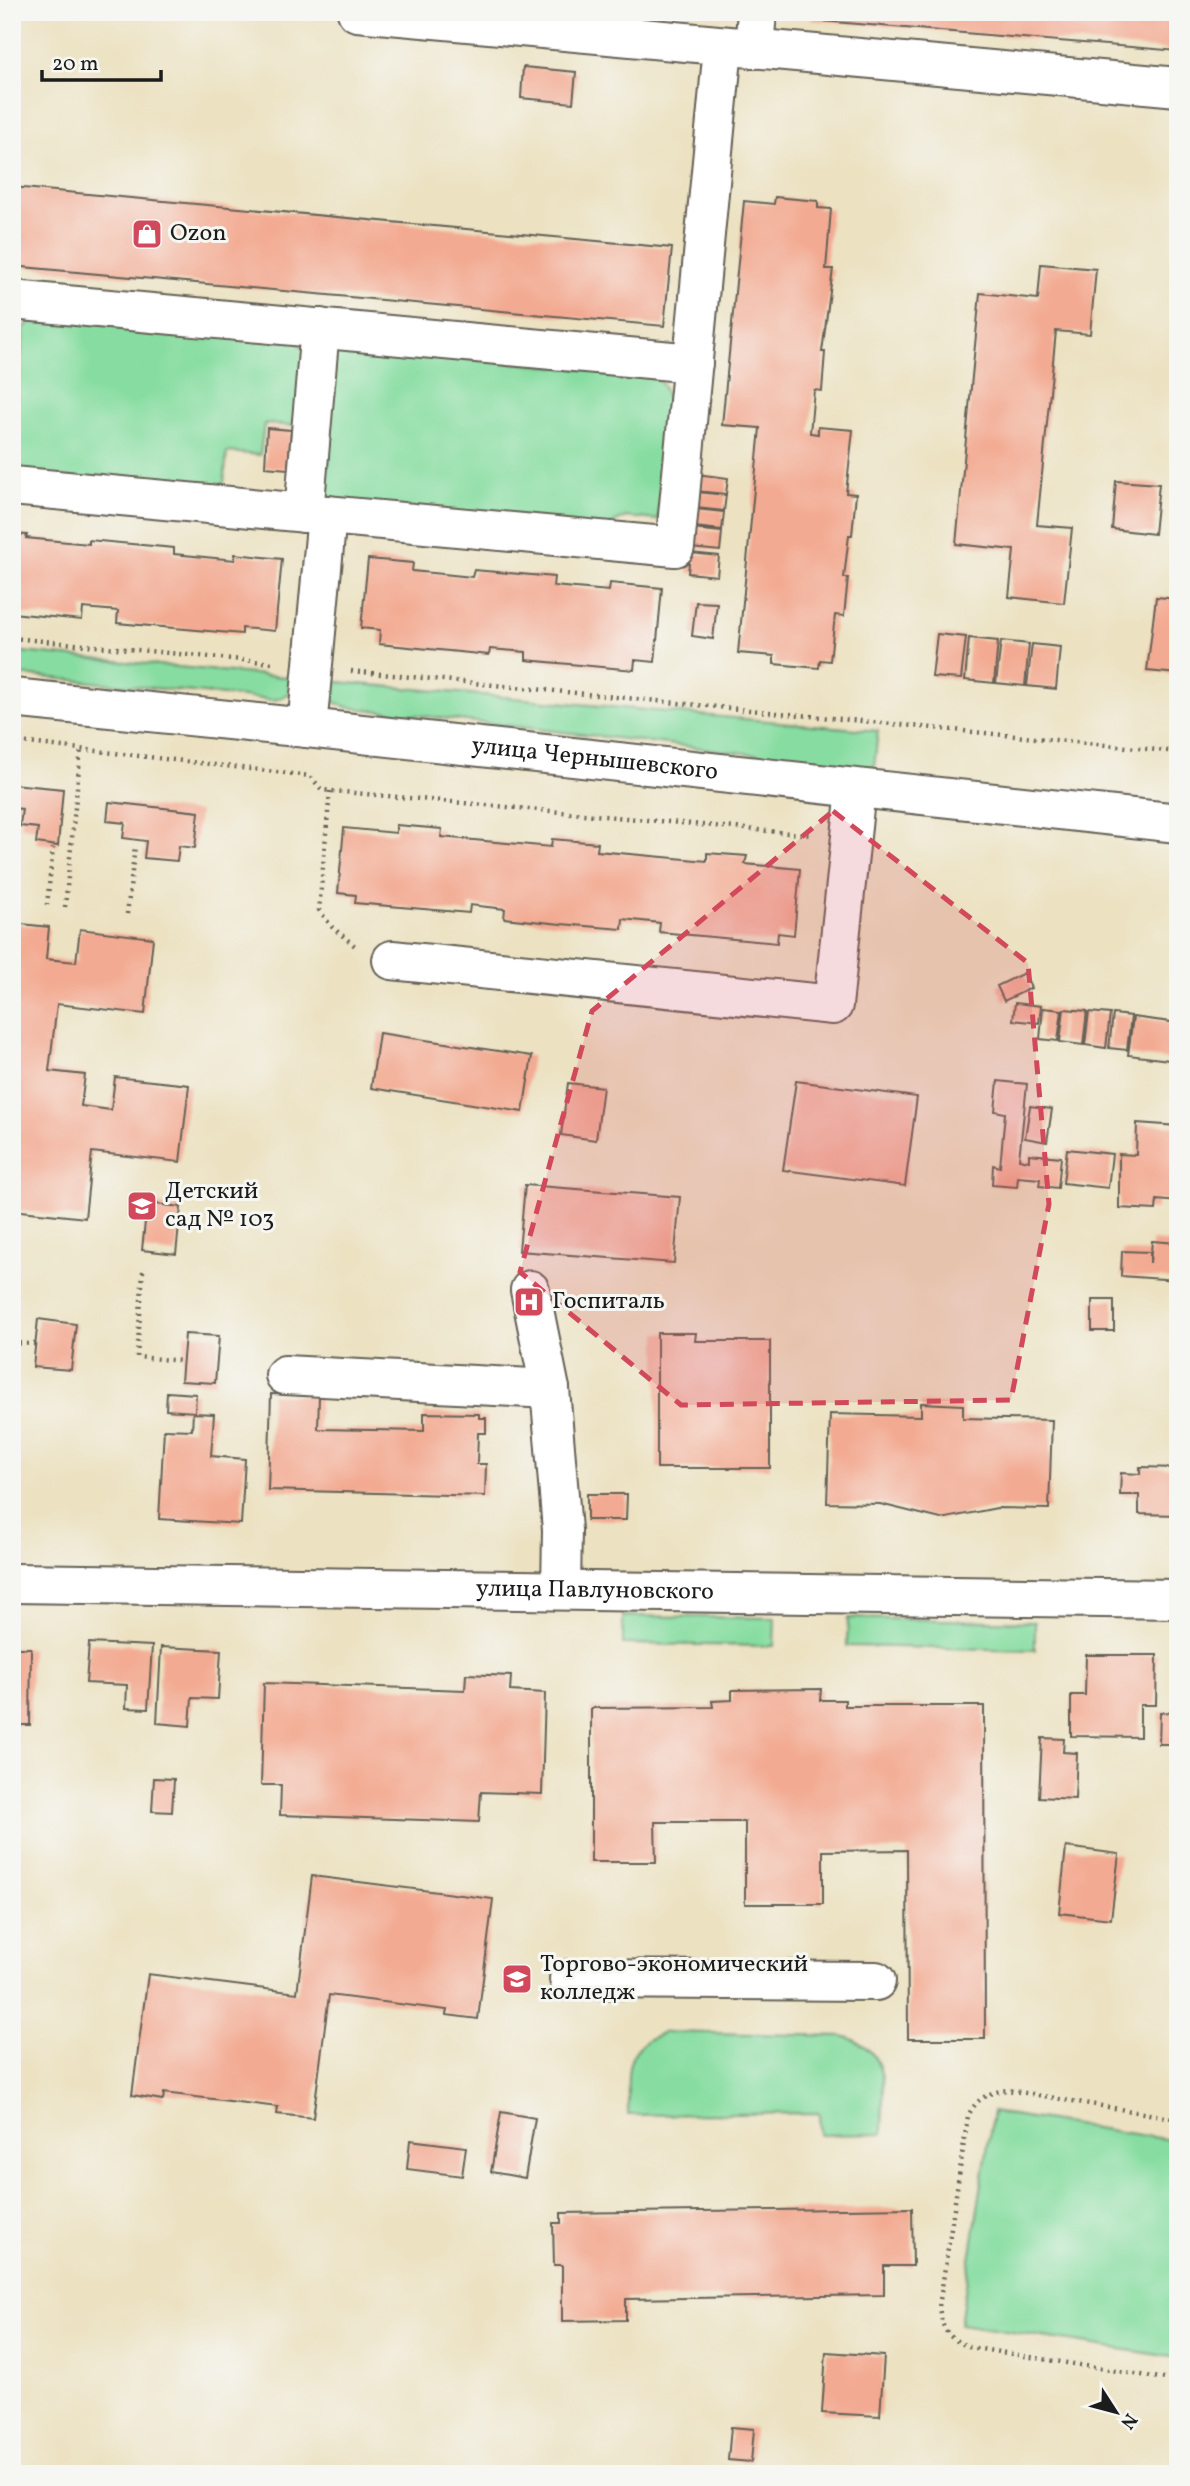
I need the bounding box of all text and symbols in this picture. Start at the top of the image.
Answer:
scale bar [42,38,161,82]
text: 20 m [52,50,98,79]
shop icon: Ozon [130,217,164,251]
place label: Ozon [170,217,227,251]
street label: улица Чернышевского [470,729,720,790]
place label: Детский сад № 103 [165,1175,274,1237]
school or university icon: Детский сад № 103 [125,1189,159,1223]
hospital icon: Госпиталь [512,1285,546,1319]
place label: Госпиталь [552,1285,665,1319]
street label: улица Павлуновского [476,1572,714,1610]
place label: Торгово-экономический колледж [540,1948,808,2010]
school or university icon: Торгово-экономический колледж [500,1962,534,1996]
north arrow [1082,2378,1152,2448]
text: N [1113,2408,1143,2434]

